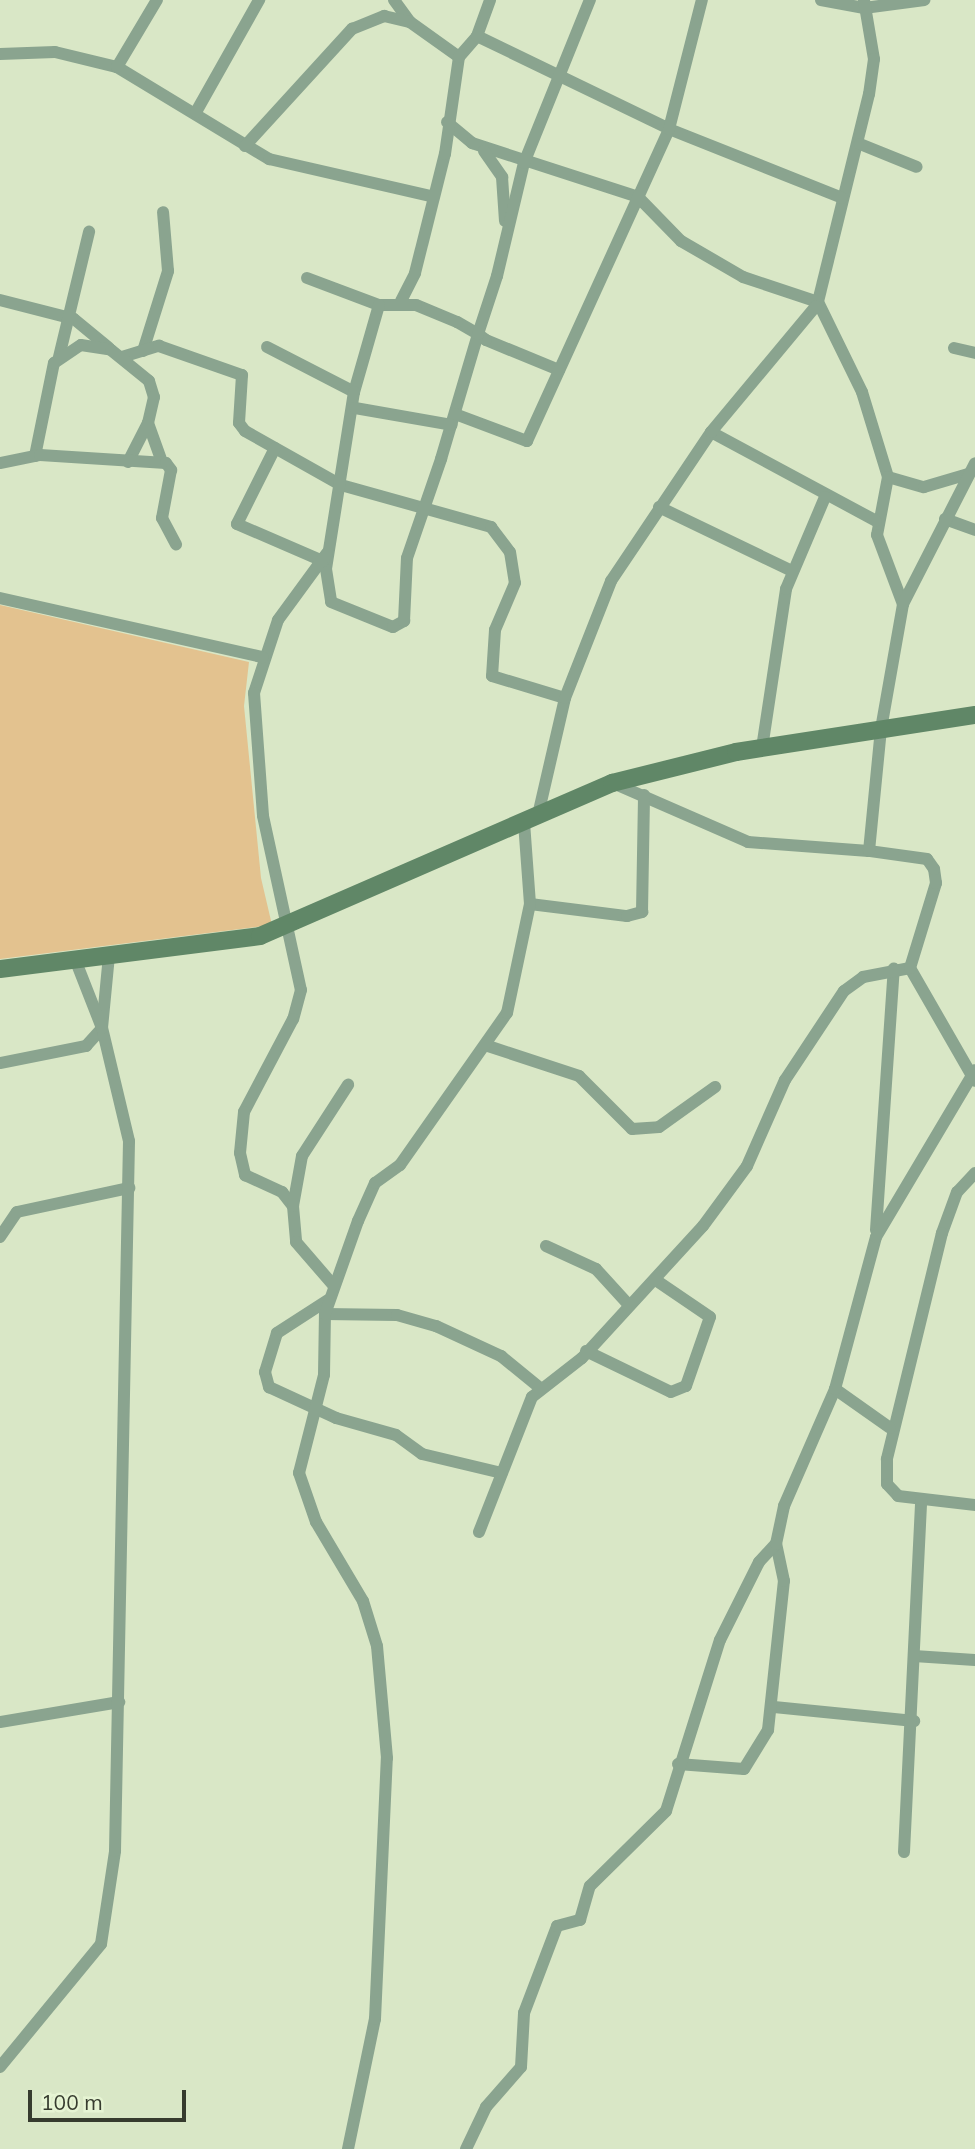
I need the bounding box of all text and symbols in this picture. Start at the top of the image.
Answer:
scale bar [32,2076,189,2120]
text: 100 m [41,2089,103,2115]

